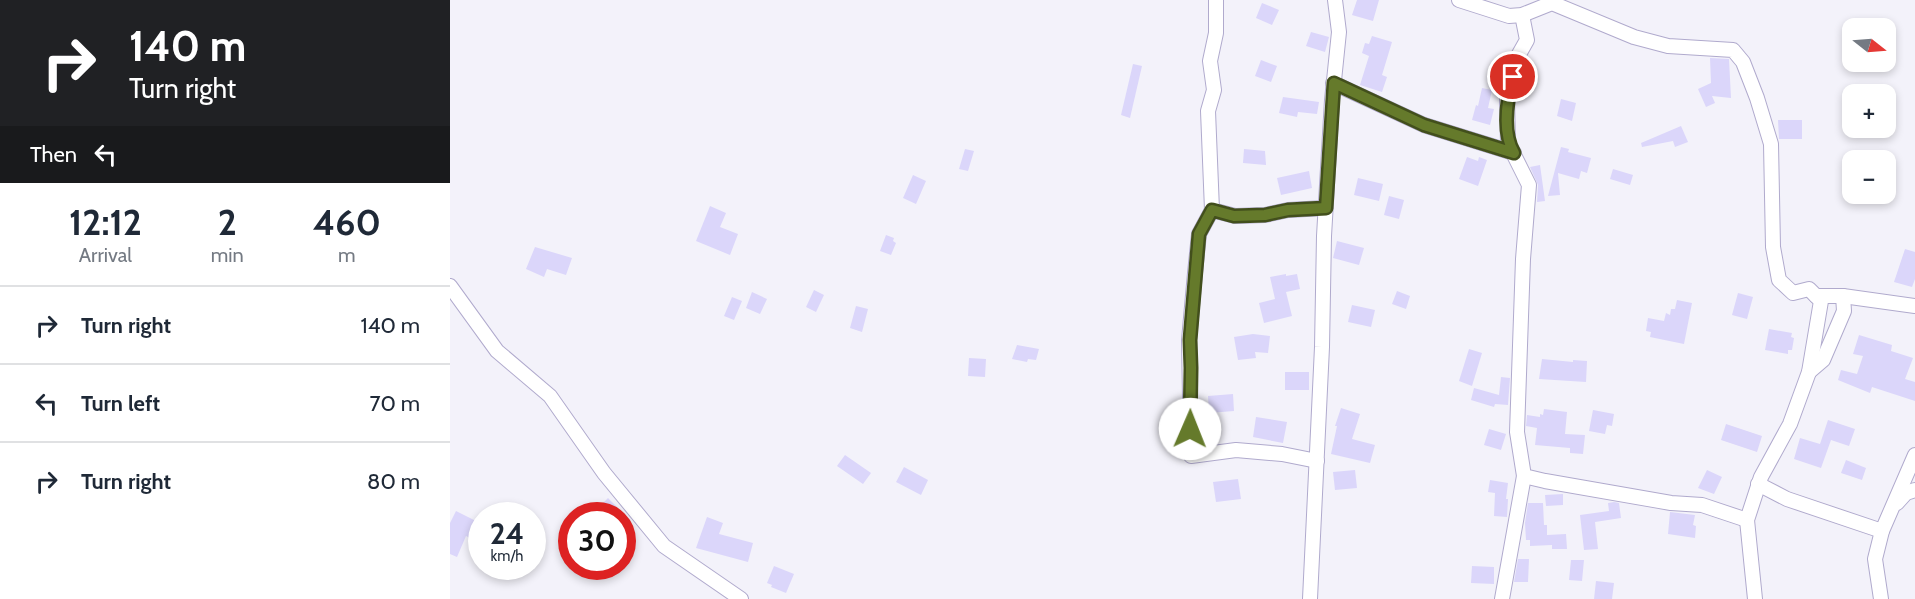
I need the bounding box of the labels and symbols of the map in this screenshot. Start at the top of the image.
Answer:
north arrow [1842,18,1896,72]
pin [1487,51,1538,102]
position arrow [1158,397,1222,461]
speed limit sign: 30 [558,502,636,580]

